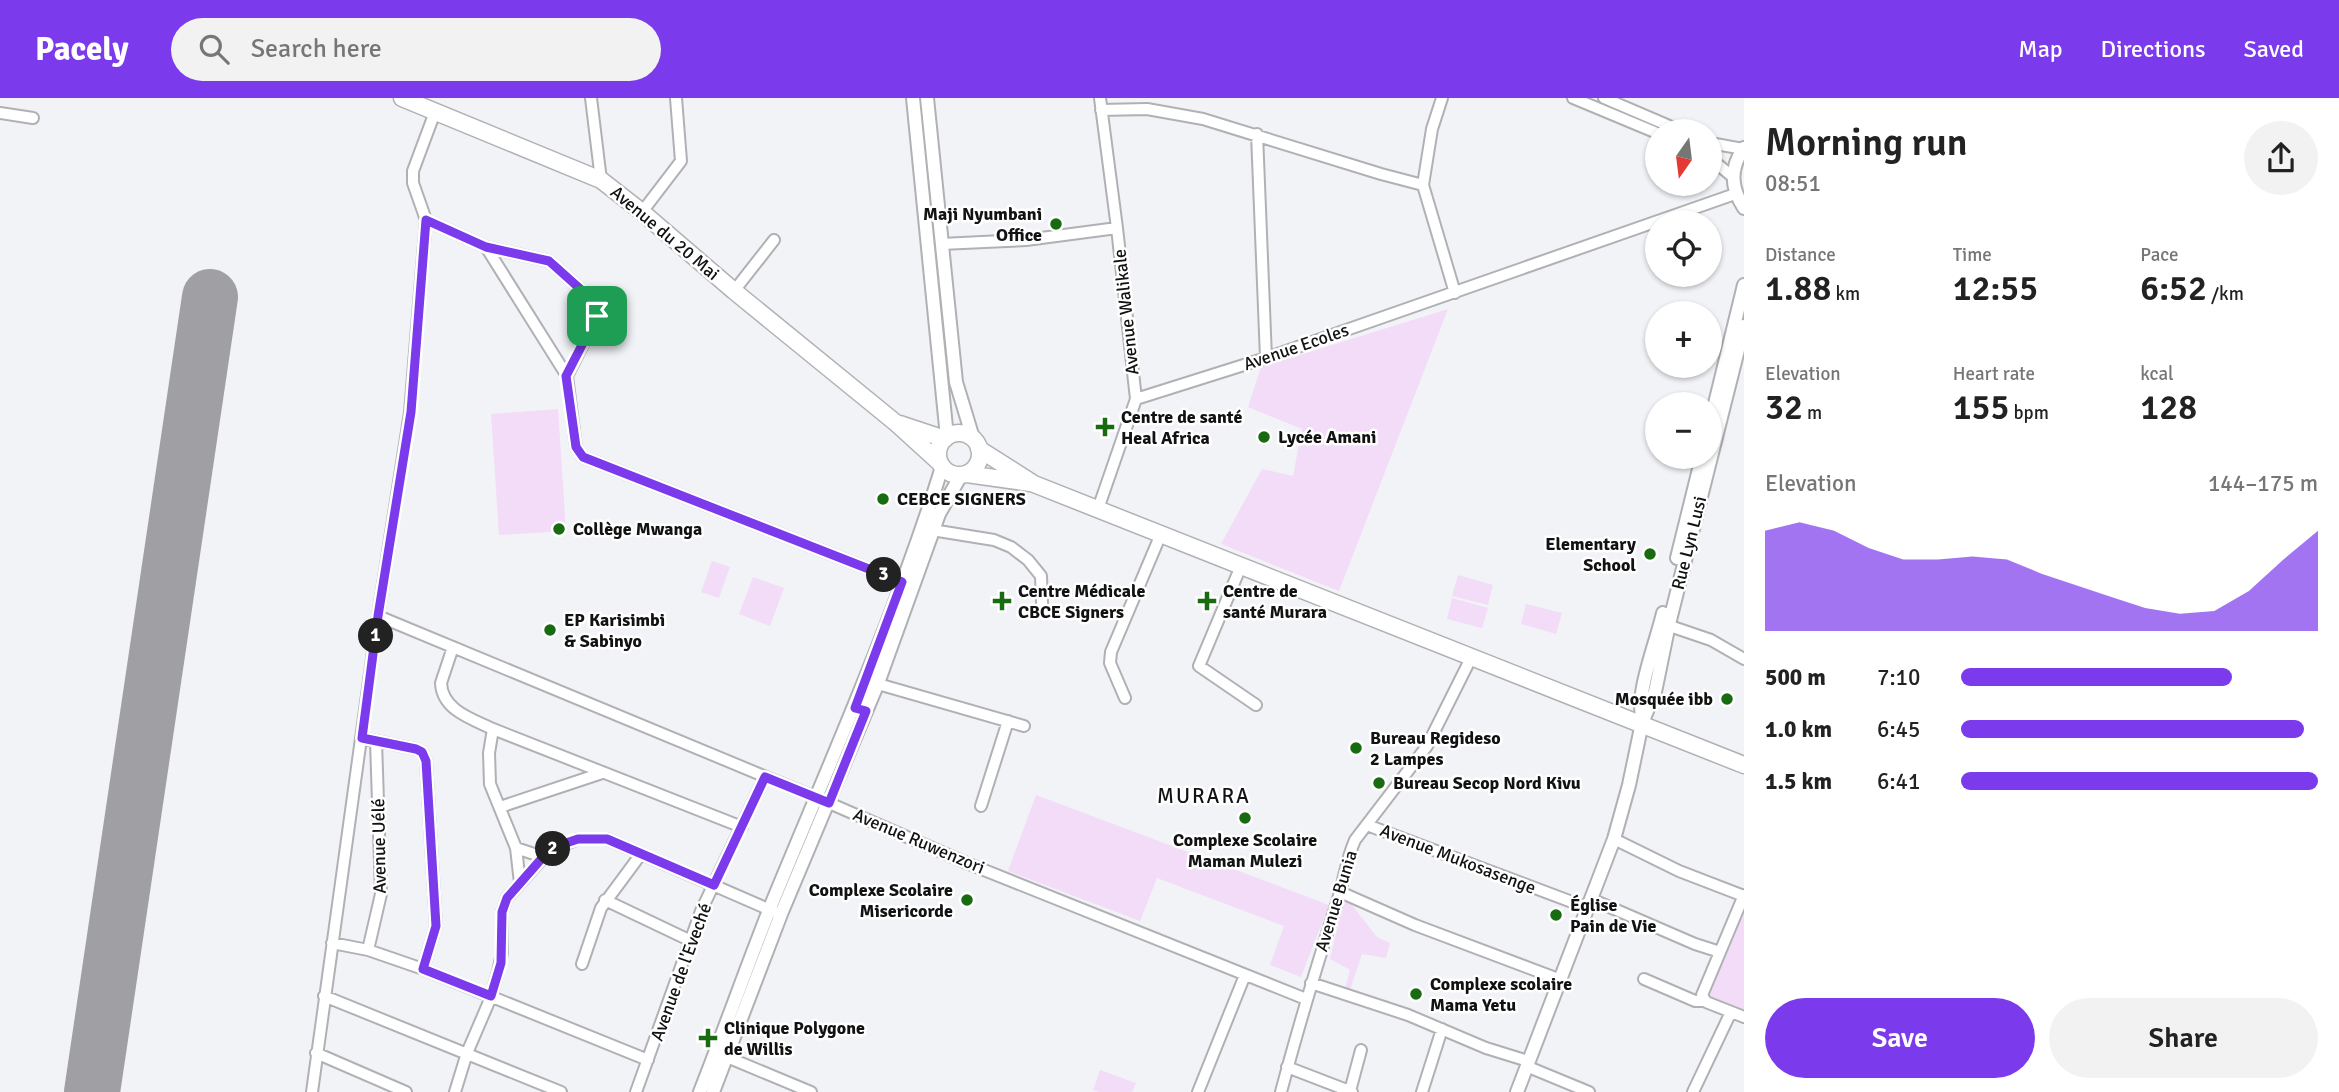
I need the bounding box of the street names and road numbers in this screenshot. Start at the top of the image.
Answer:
street label: Avenue du 20 Mai [606,181,724,285]
street label: Avenue Walikale [1108,248,1144,376]
street label: Avenue Ecoles [1240,319,1352,375]
street label: Rue Lyn Lusi [1667,494,1711,592]
street label: Avenue Uélé [367,798,391,894]
street label: Avenue Ruwenzori [850,803,988,879]
street label: Avenue Mukosasenge [1377,819,1539,899]
street label: Avenue Bunia [1310,848,1362,954]
street label: Avenue de l'Eveché [646,900,716,1044]

